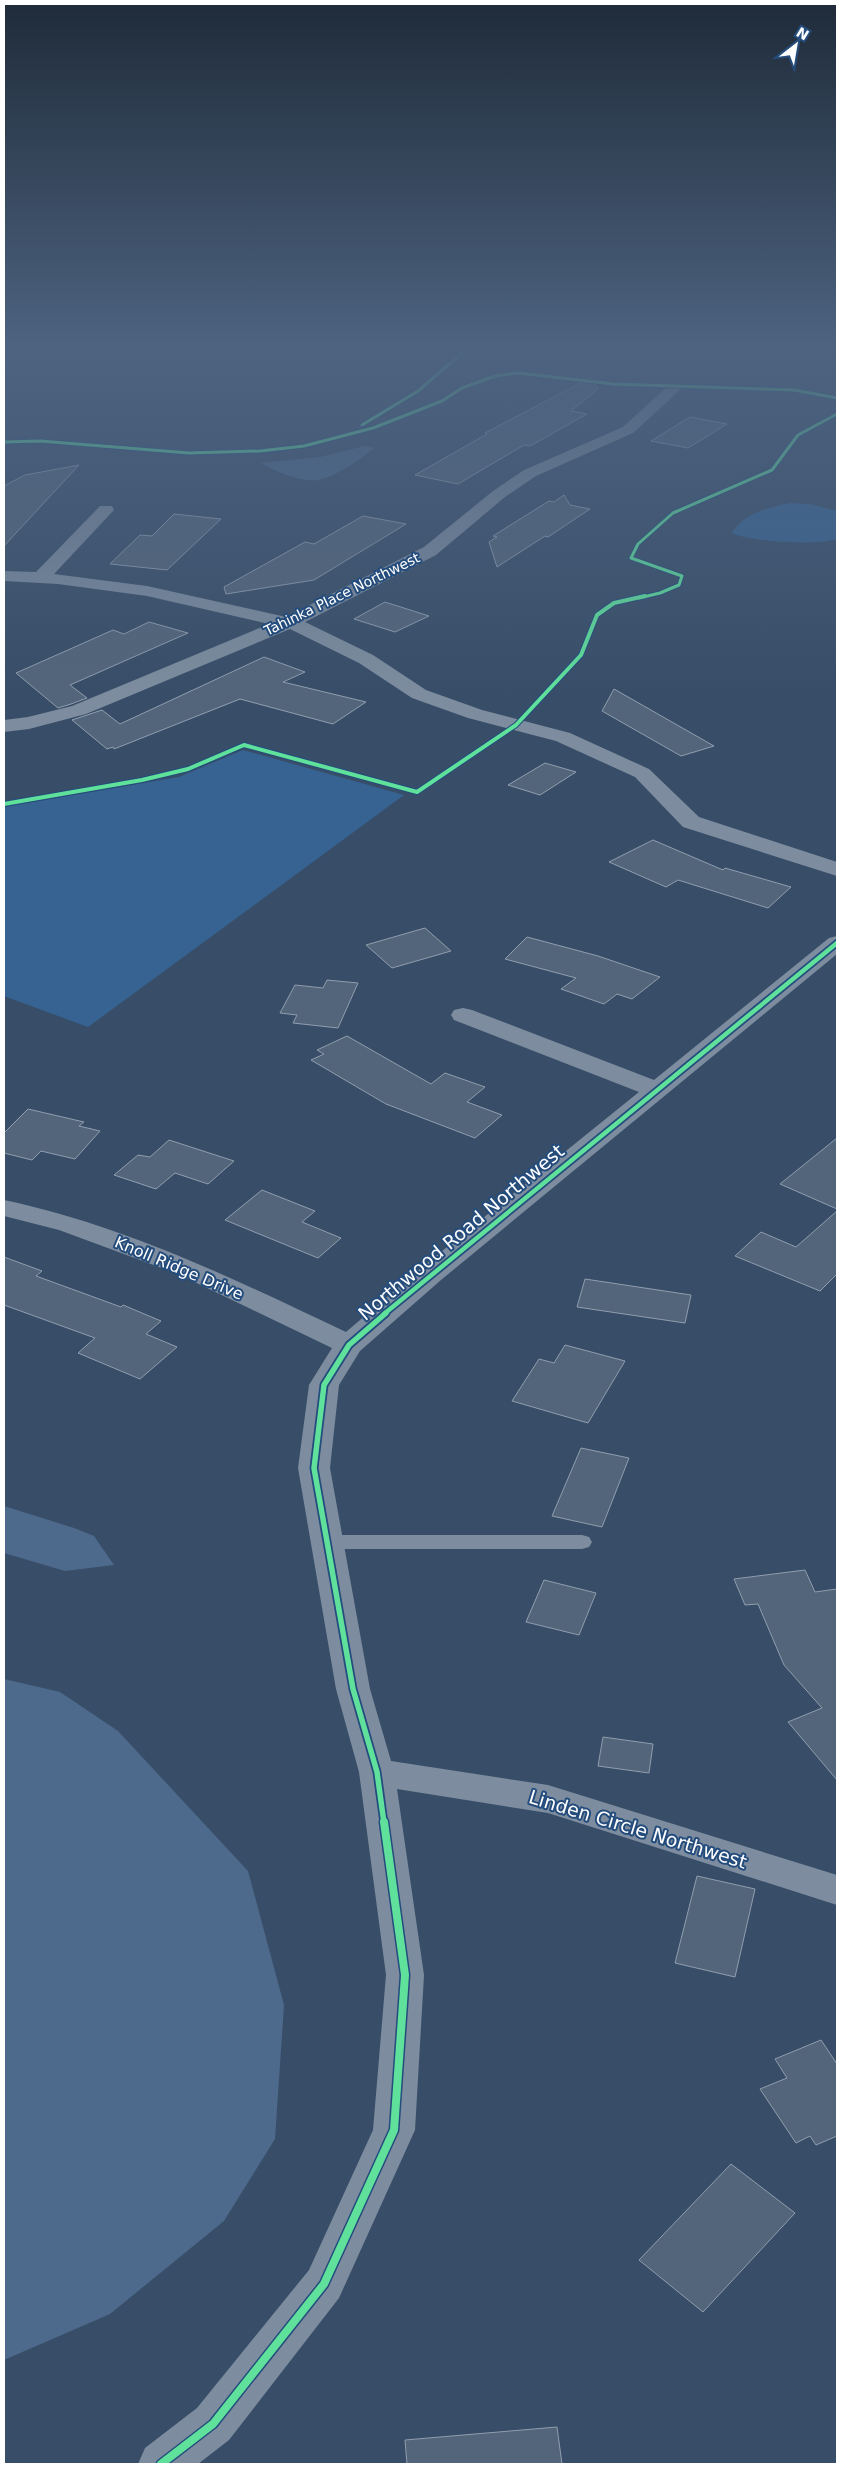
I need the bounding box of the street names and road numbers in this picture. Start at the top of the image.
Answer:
street label: Tahinka Place Northwest [261,549,423,639]
street label: Northwood Road Northwest [354,1140,568,1324]
street label: Knoll Ridge Drive [112,1232,246,1304]
street label: Linden Circle Northwest [526,1785,750,1873]

